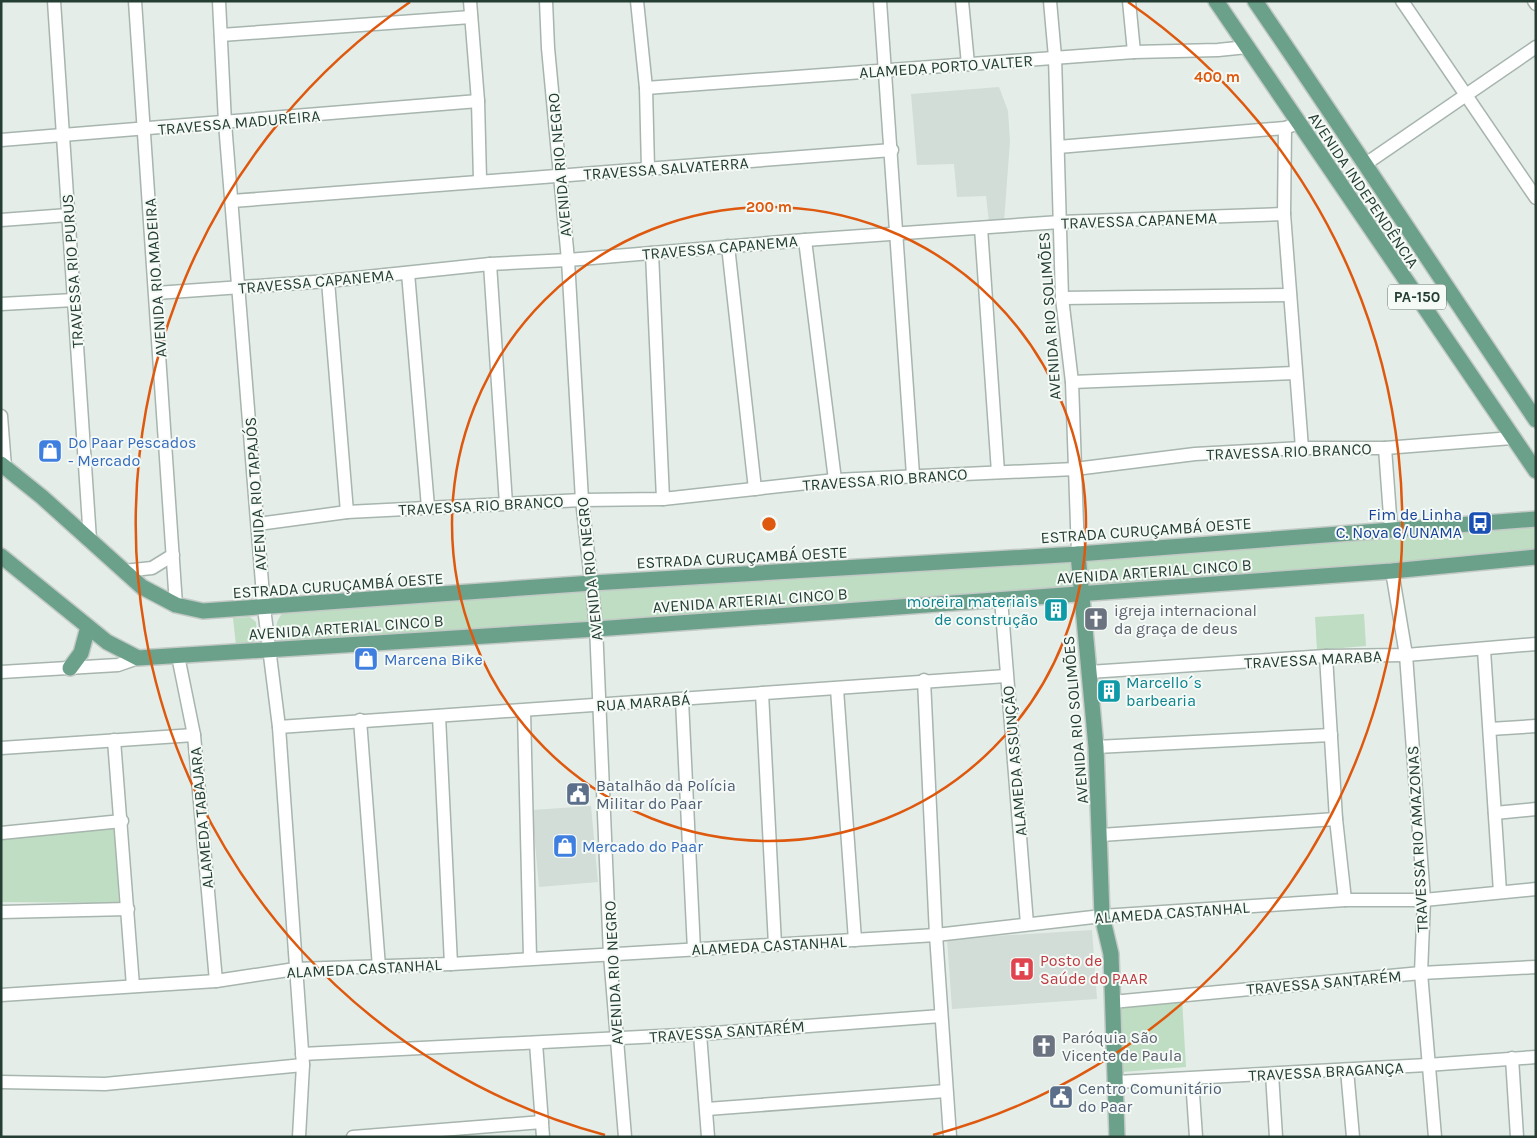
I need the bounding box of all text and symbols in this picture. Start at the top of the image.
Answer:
street label: ALAMEDA PORTO VALTER [858,51,1034,82]
text: 400 m [1194,68,1240,86]
street label: AVENIDA RIO NEGRO [544,92,575,238]
street label: TRAVESSA MADUREIRA [157,106,321,139]
street label: AVENIDA INDEPENDÊNCIA [1304,109,1423,272]
street label: TRAVESSA SALVATERRA [583,153,749,184]
street label: TRAVESSA RIO PURUS [58,193,87,349]
street label: AVENIDA RIO MADEIRA [140,198,171,358]
text: 200 m [746,198,792,216]
street label: TRAVESSA CAPANEMA [1061,208,1217,233]
street label: TRAVESSA CAPANEMA [642,231,799,264]
street label: AVENIDA RIO SOLIMÕES [1034,231,1065,401]
street label: TRAVESSA CAPANEMA [238,265,395,298]
road number: PA-150 [1388,284,1446,310]
street label: AVENIDA RIO TAPAJÓS [241,416,270,572]
place label: Do Paar Pescados - Mercado [68,433,196,470]
shop icon: Do Paar Pescados - Mercado [37,438,63,464]
street label: TRAVESSA RIO BRANCO [1206,439,1372,464]
street label: TRAVESSA RIO BRANCO [802,464,968,495]
street label: TRAVESSA RIO BRANCO [398,492,564,519]
street label: AVENIDA RIO NEGRO [572,496,606,642]
place label: Fim de Linha C. Nova 6/UNAMA [1336,505,1462,542]
bus stop icon: Fim de Linha C. Nova 6/UNAMA [1467,510,1493,536]
street label: ESTRADA CURUÇAMBÁ OESTE [1040,514,1252,547]
centre of rings [760,515,778,533]
street label: ESTRADA CURUÇAMBÁ OESTE [636,542,848,573]
street label: AVENIDA ARTERIAL CINCO B [1056,555,1252,588]
street label: ESTRADA CURUÇAMBÁ OESTE [232,569,444,602]
street label: AVENIDA ARTERIAL CINCO B [652,584,848,617]
place label: moreira materiais de construção [907,592,1038,629]
building icon: moreira materiais de construção [1043,597,1069,623]
place label: igreja internacional da graça de deus [1114,601,1257,638]
church icon: igreja internacional da graça de deus [1083,606,1109,632]
street label: AVENIDA ARTERIAL CINCO B [248,611,444,644]
street label: AVENIDA RIO SOLIMÕES [1059,635,1092,805]
shop icon: Marcena Bike [353,646,379,672]
street label: TRAVESSA MARABA [1244,646,1382,673]
place label: Marcena Bike [384,650,483,669]
place label: Marcello´s barbearia [1126,673,1202,710]
building icon: Marcello´s barbearia [1096,678,1122,704]
street label: ALAMEDA ASSUNÇÃO [998,685,1031,837]
street label: RUA MARABÁ [595,690,691,715]
street label: TRAVESSA RIO AMAZONAS [1403,745,1432,933]
street label: ALAMEDA TABAJARA [186,746,217,890]
place label: Batalhão da Polícia Militar do Paar [596,776,736,813]
public building icon: Batalhão da Polícia Militar do Paar [565,781,591,807]
shop icon: Mercado do Paar [552,833,578,859]
place label: Mercado do Paar [582,837,703,856]
street label: ALAMEDA CASTANHAL [1094,898,1251,927]
street label: AVENIDA RIO NEGRO [600,900,627,1046]
street label: ALAMEDA CASTANHAL [691,932,848,959]
place label: Posto de Saúde do PAAR [1040,951,1148,988]
street label: ALAMEDA CASTANHAL [286,955,443,982]
hospital icon: Posto de Saúde do PAAR [1009,956,1035,982]
street label: TRAVESSA SANTARÉM [1246,966,1402,999]
street label: TRAVESSA SANTARÉM [649,1017,805,1046]
place label: Paróquia São Vicente de Paula [1062,1028,1182,1065]
church icon: Paróquia São Vicente de Paula [1031,1033,1057,1059]
street label: TRAVESSA BRAGANÇA [1248,1058,1404,1085]
place label: Centro Comunitário do Paar [1078,1079,1222,1116]
public building icon: Centro Comunitário do Paar [1048,1084,1074,1110]

